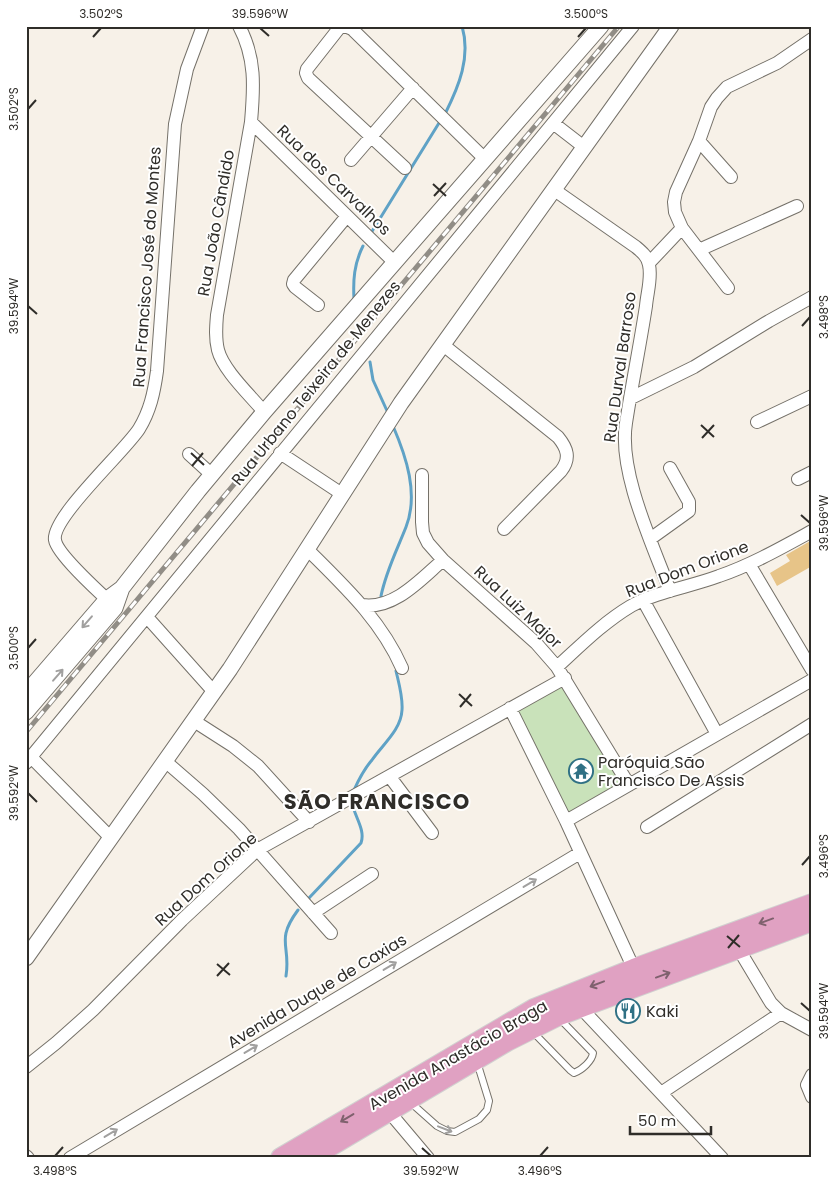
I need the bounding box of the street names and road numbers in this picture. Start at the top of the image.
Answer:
street label: Rua dos Carvalhos [272,119,396,241]
street label: Rua Francisco José do Montes [127,146,167,388]
street label: Rua João Cândido [192,148,240,298]
street label: Rua Urbano Teixeira de Menezes [226,276,406,490]
street label: Rua Durval Barroso [598,290,642,444]
street label: Rua Dom Orione [622,535,752,603]
street label: Rua Luiz Major [469,560,567,654]
street label: Rua Dom Orione [150,827,262,931]
street label: Avenida Duque de Caxias [223,928,411,1054]
street label: Avenida Anastácio Braga [364,994,552,1116]

